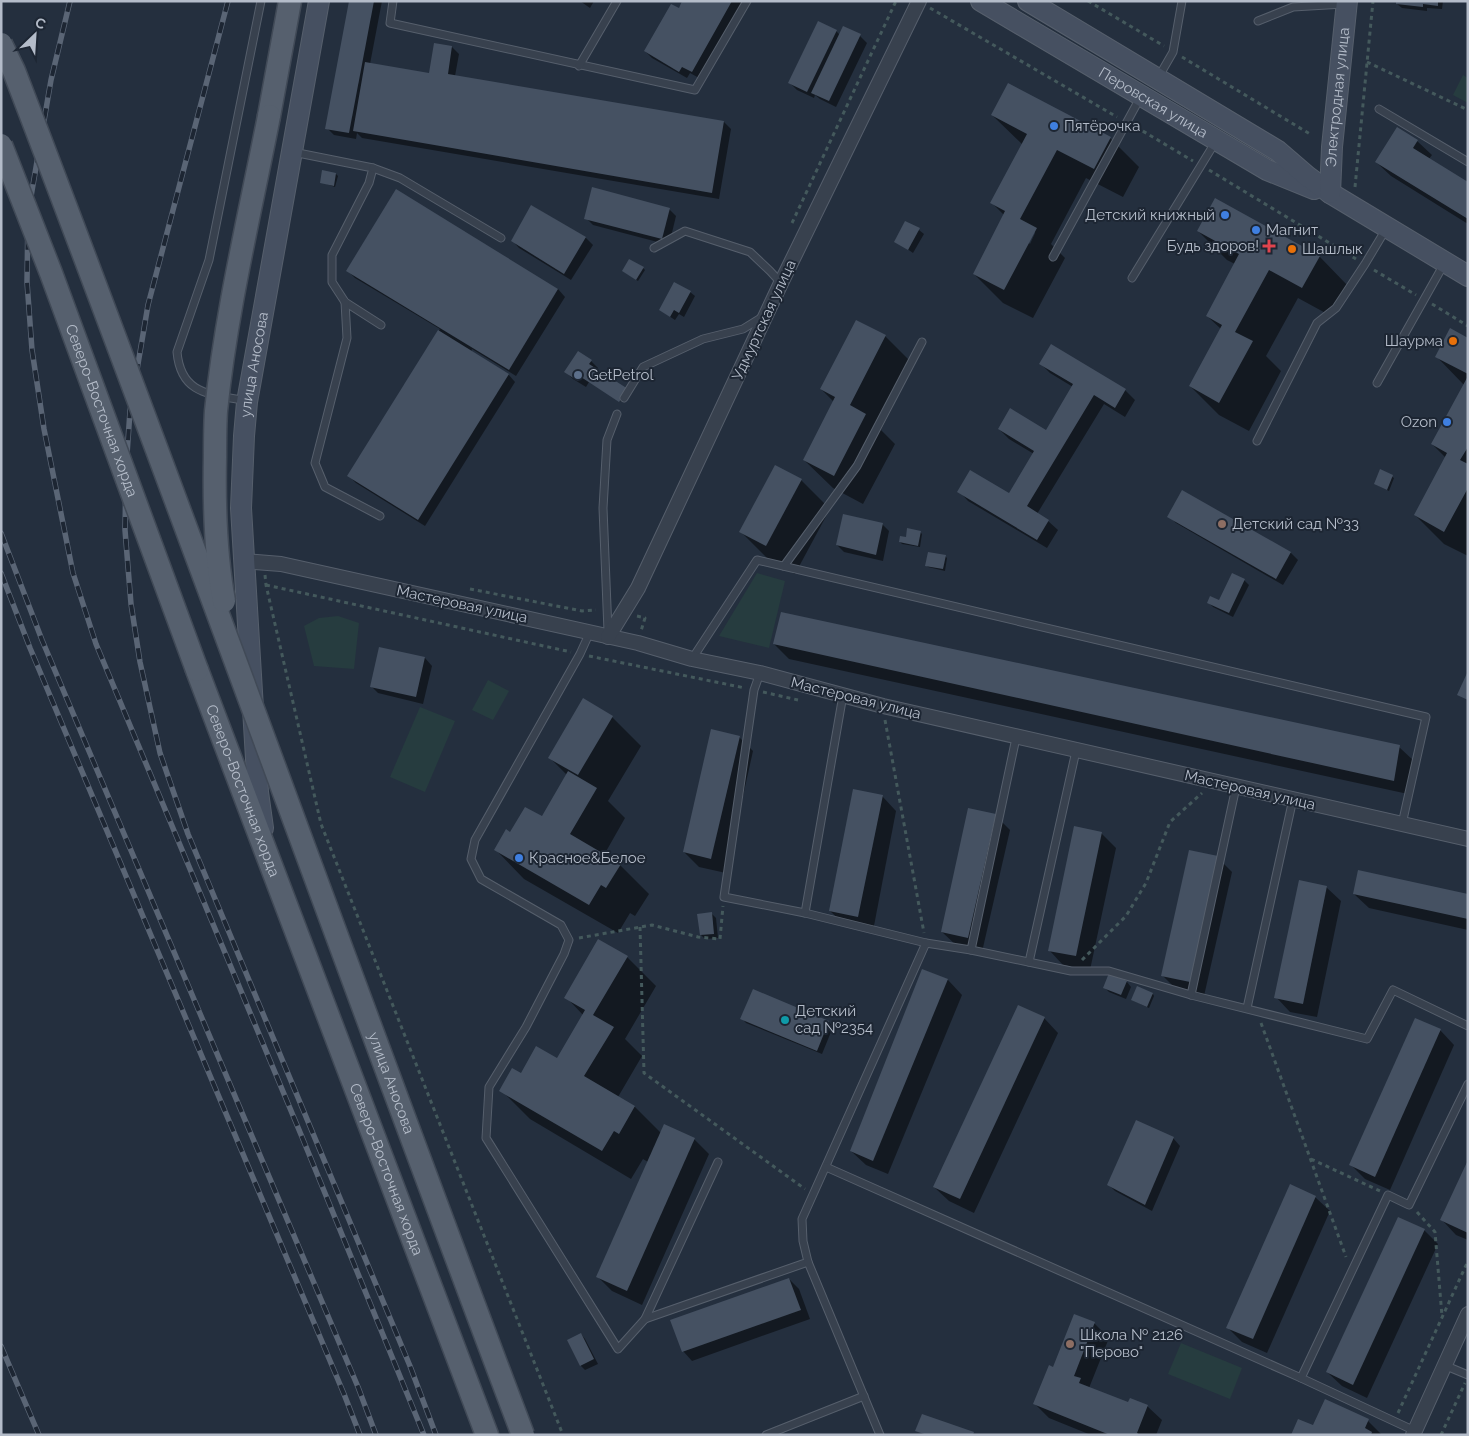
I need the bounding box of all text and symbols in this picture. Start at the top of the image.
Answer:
north arrow [10,10,60,60]
text: С [33,14,49,33]
street label: Электродная улица [1322,26,1353,168]
street label: Перовская улица [1095,64,1211,142]
place label: Пятёрочка [1064,117,1140,135]
marker: Пятёрочка [1048,120,1060,132]
place label: Детский книжный [1085,206,1215,224]
marker: Детский книжный [1219,209,1231,221]
place label: Магнит [1266,221,1318,239]
marker: Магнит [1250,224,1262,236]
place label: Будь здоров! [1167,237,1259,255]
marker: Будь здоров! [1263,240,1275,252]
place label: Шашлык [1302,240,1363,258]
marker: Шашлык [1286,243,1298,255]
street label: Удмуртская улица [728,257,800,383]
street label: улица Аносова [237,310,272,418]
street label: Северо-Восточная хорда [62,322,142,499]
place label: Шаурма [1385,332,1443,350]
marker: Шаурма [1447,335,1459,347]
place label: GetPetrol [588,366,654,384]
marker: GetPetrol [572,369,584,381]
place label: Ozon [1401,413,1437,431]
marker: Ozon [1441,416,1453,428]
place label: Детский сад №33 [1232,515,1359,533]
marker: Детский сад №33 [1216,518,1228,530]
street label: Мастеровая улица [395,581,529,627]
street label: Мастеровая улица [789,673,923,723]
street label: Северо-Восточная хорда [202,702,284,879]
street label: Мастеровая улица [1183,766,1317,814]
place label: Красное&Белое [529,849,646,867]
marker: Красное&Белое [513,852,525,864]
place label: Детский сад №2354 [795,1002,873,1037]
marker: Детский сад №2354 [779,1014,791,1026]
street label: улица Аносова [364,1030,418,1136]
street label: Северо-Восточная хорда [345,1081,427,1258]
place label: Школа № 2126 "Перово" [1080,1326,1183,1361]
marker: Школа № 2126 "Перово" [1064,1338,1076,1350]

